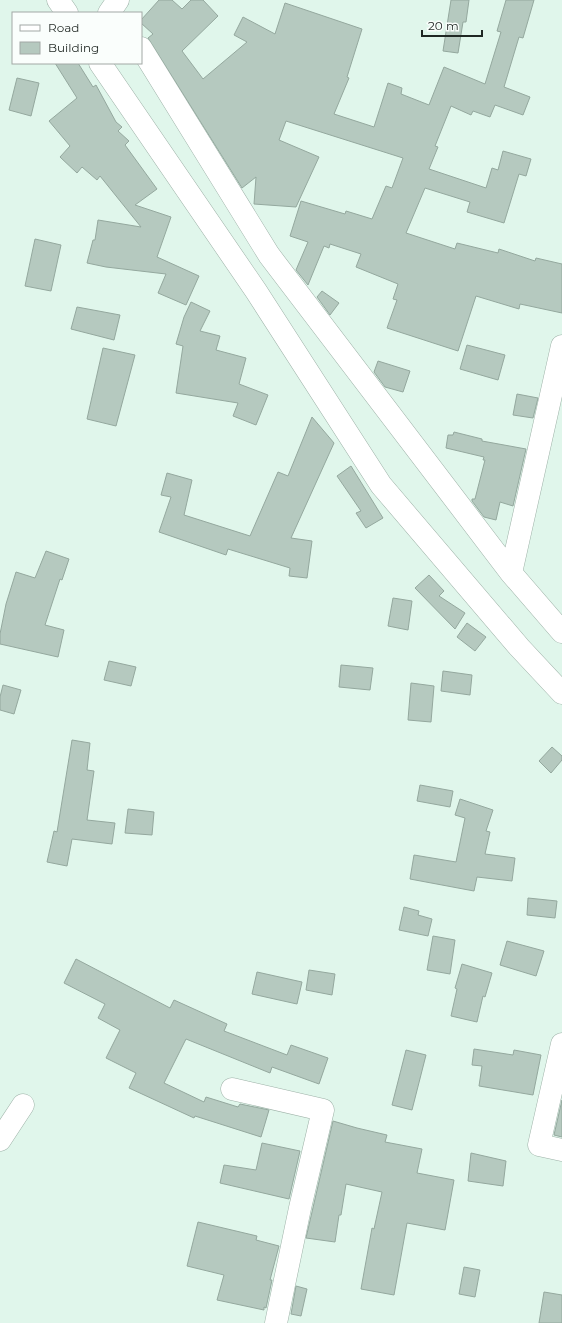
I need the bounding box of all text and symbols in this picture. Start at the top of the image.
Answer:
legend [12,12,142,64]
scale bar [422,12,482,38]
text: 20 m [428,18,459,33]
text: Road [48,20,79,35]
text: Building [48,40,99,55]

